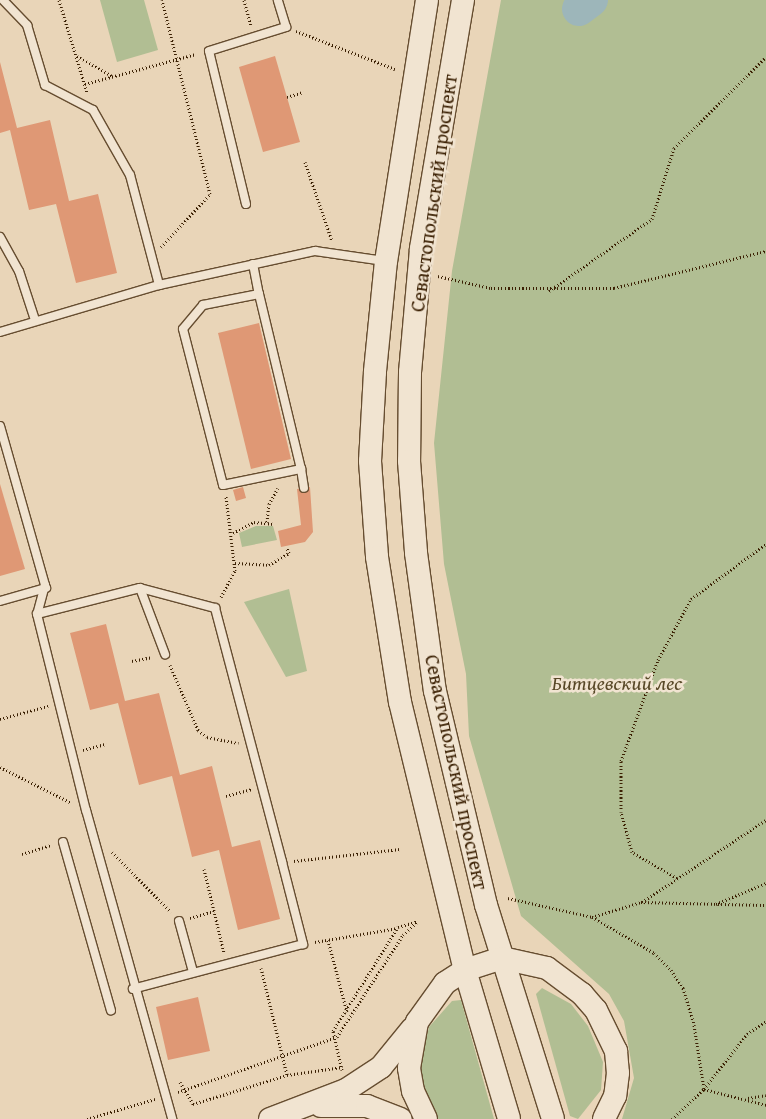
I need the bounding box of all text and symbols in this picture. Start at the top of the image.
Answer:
street label: Севастопольский проспект [404,73,462,313]
street label: Севастопольский проспект [420,652,494,892]
park label: Битцевский лес [552,670,682,694]

